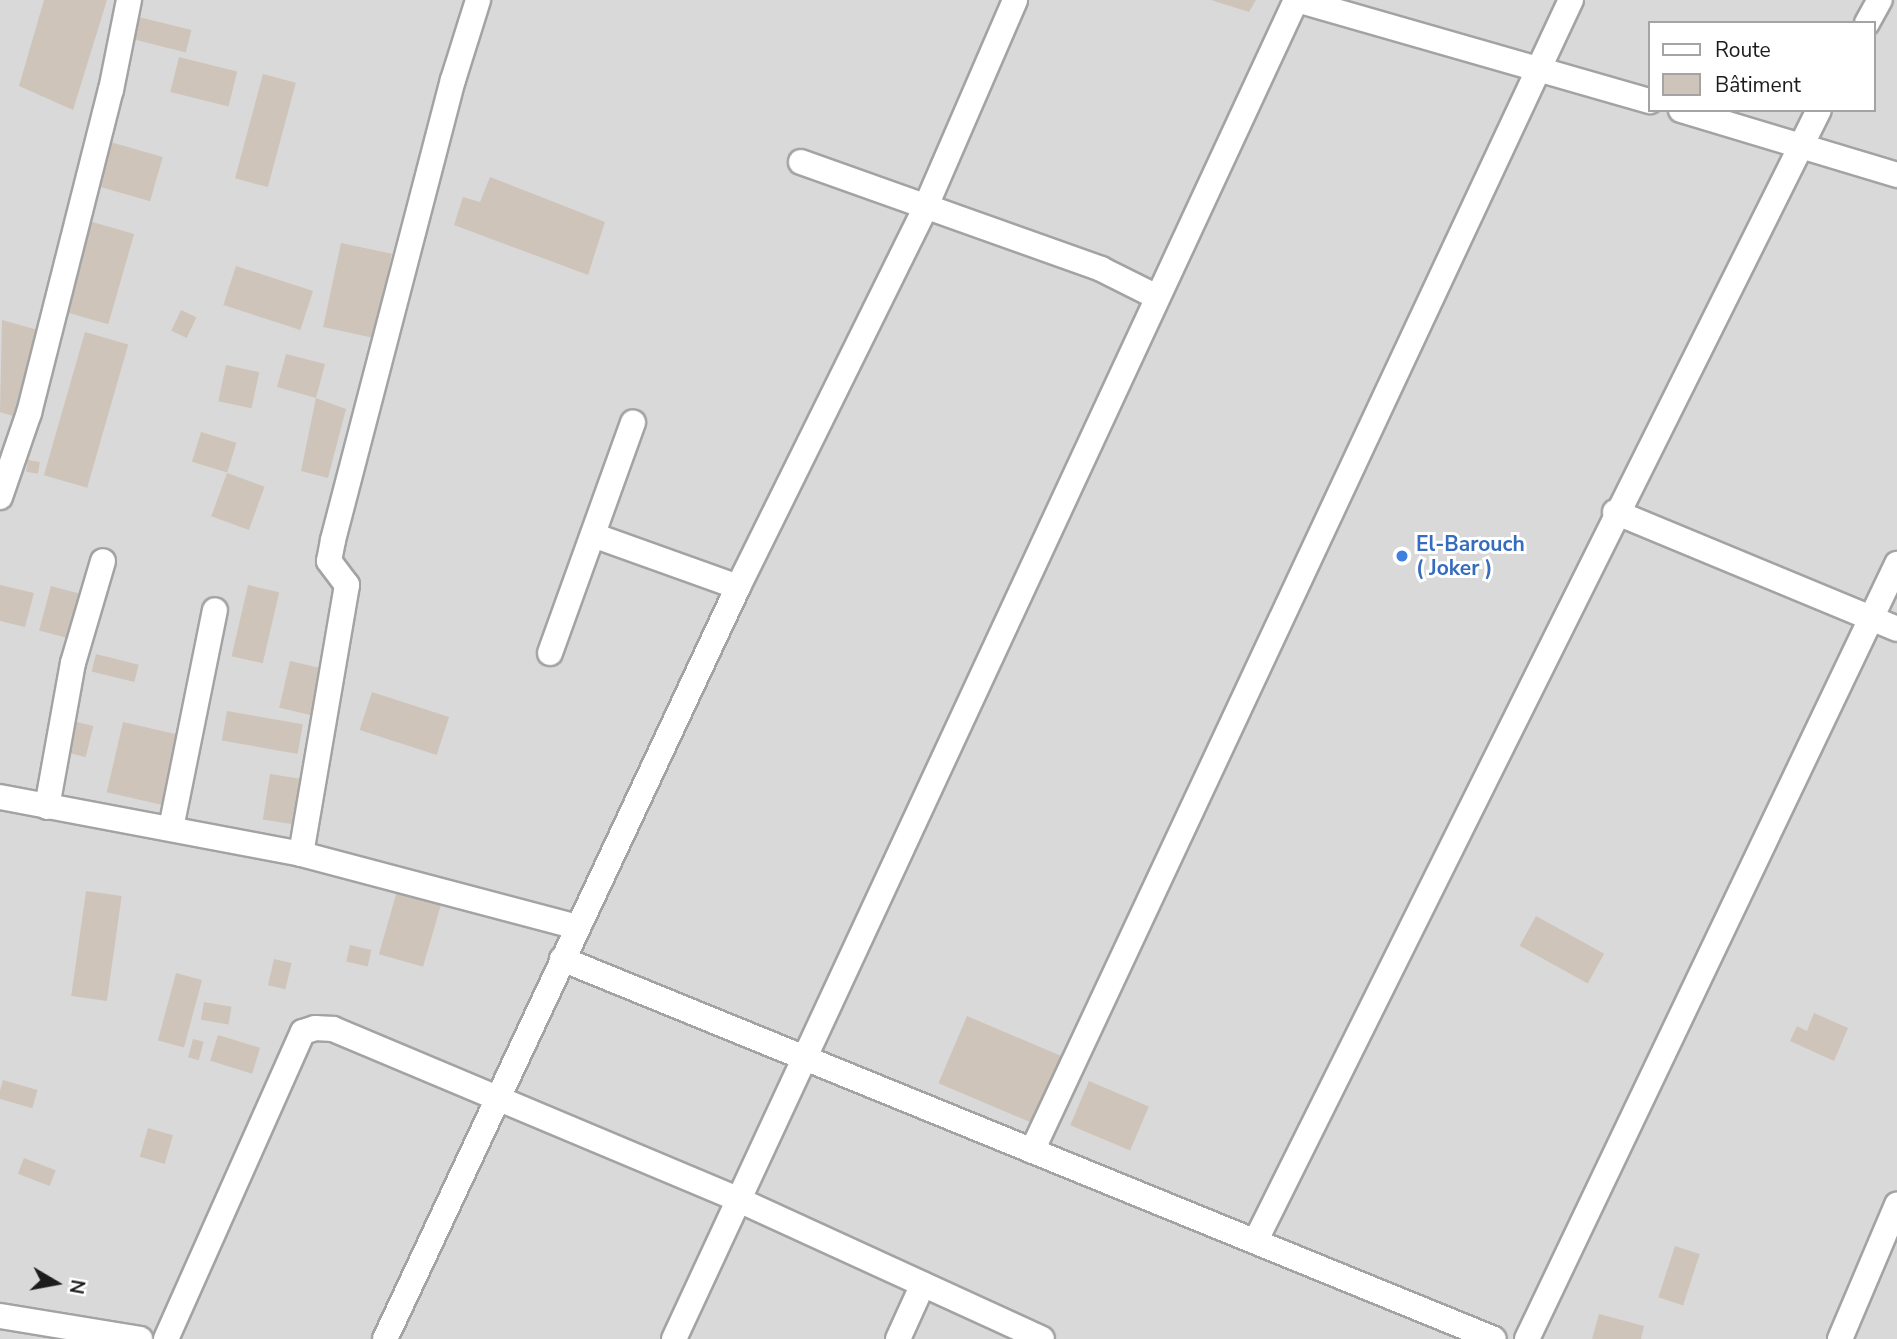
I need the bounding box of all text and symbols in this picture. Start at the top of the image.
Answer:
legend [1648,21,1876,112]
text: Route [1715,36,1771,64]
text: Bâtiment [1715,71,1801,99]
place label: El-Barouch ( Joker ) [1416,531,1525,581]
marker: El-Barouch ( Joker ) [1394,548,1410,564]
north arrow [21,1248,91,1318]
text: N [63,1277,91,1296]

